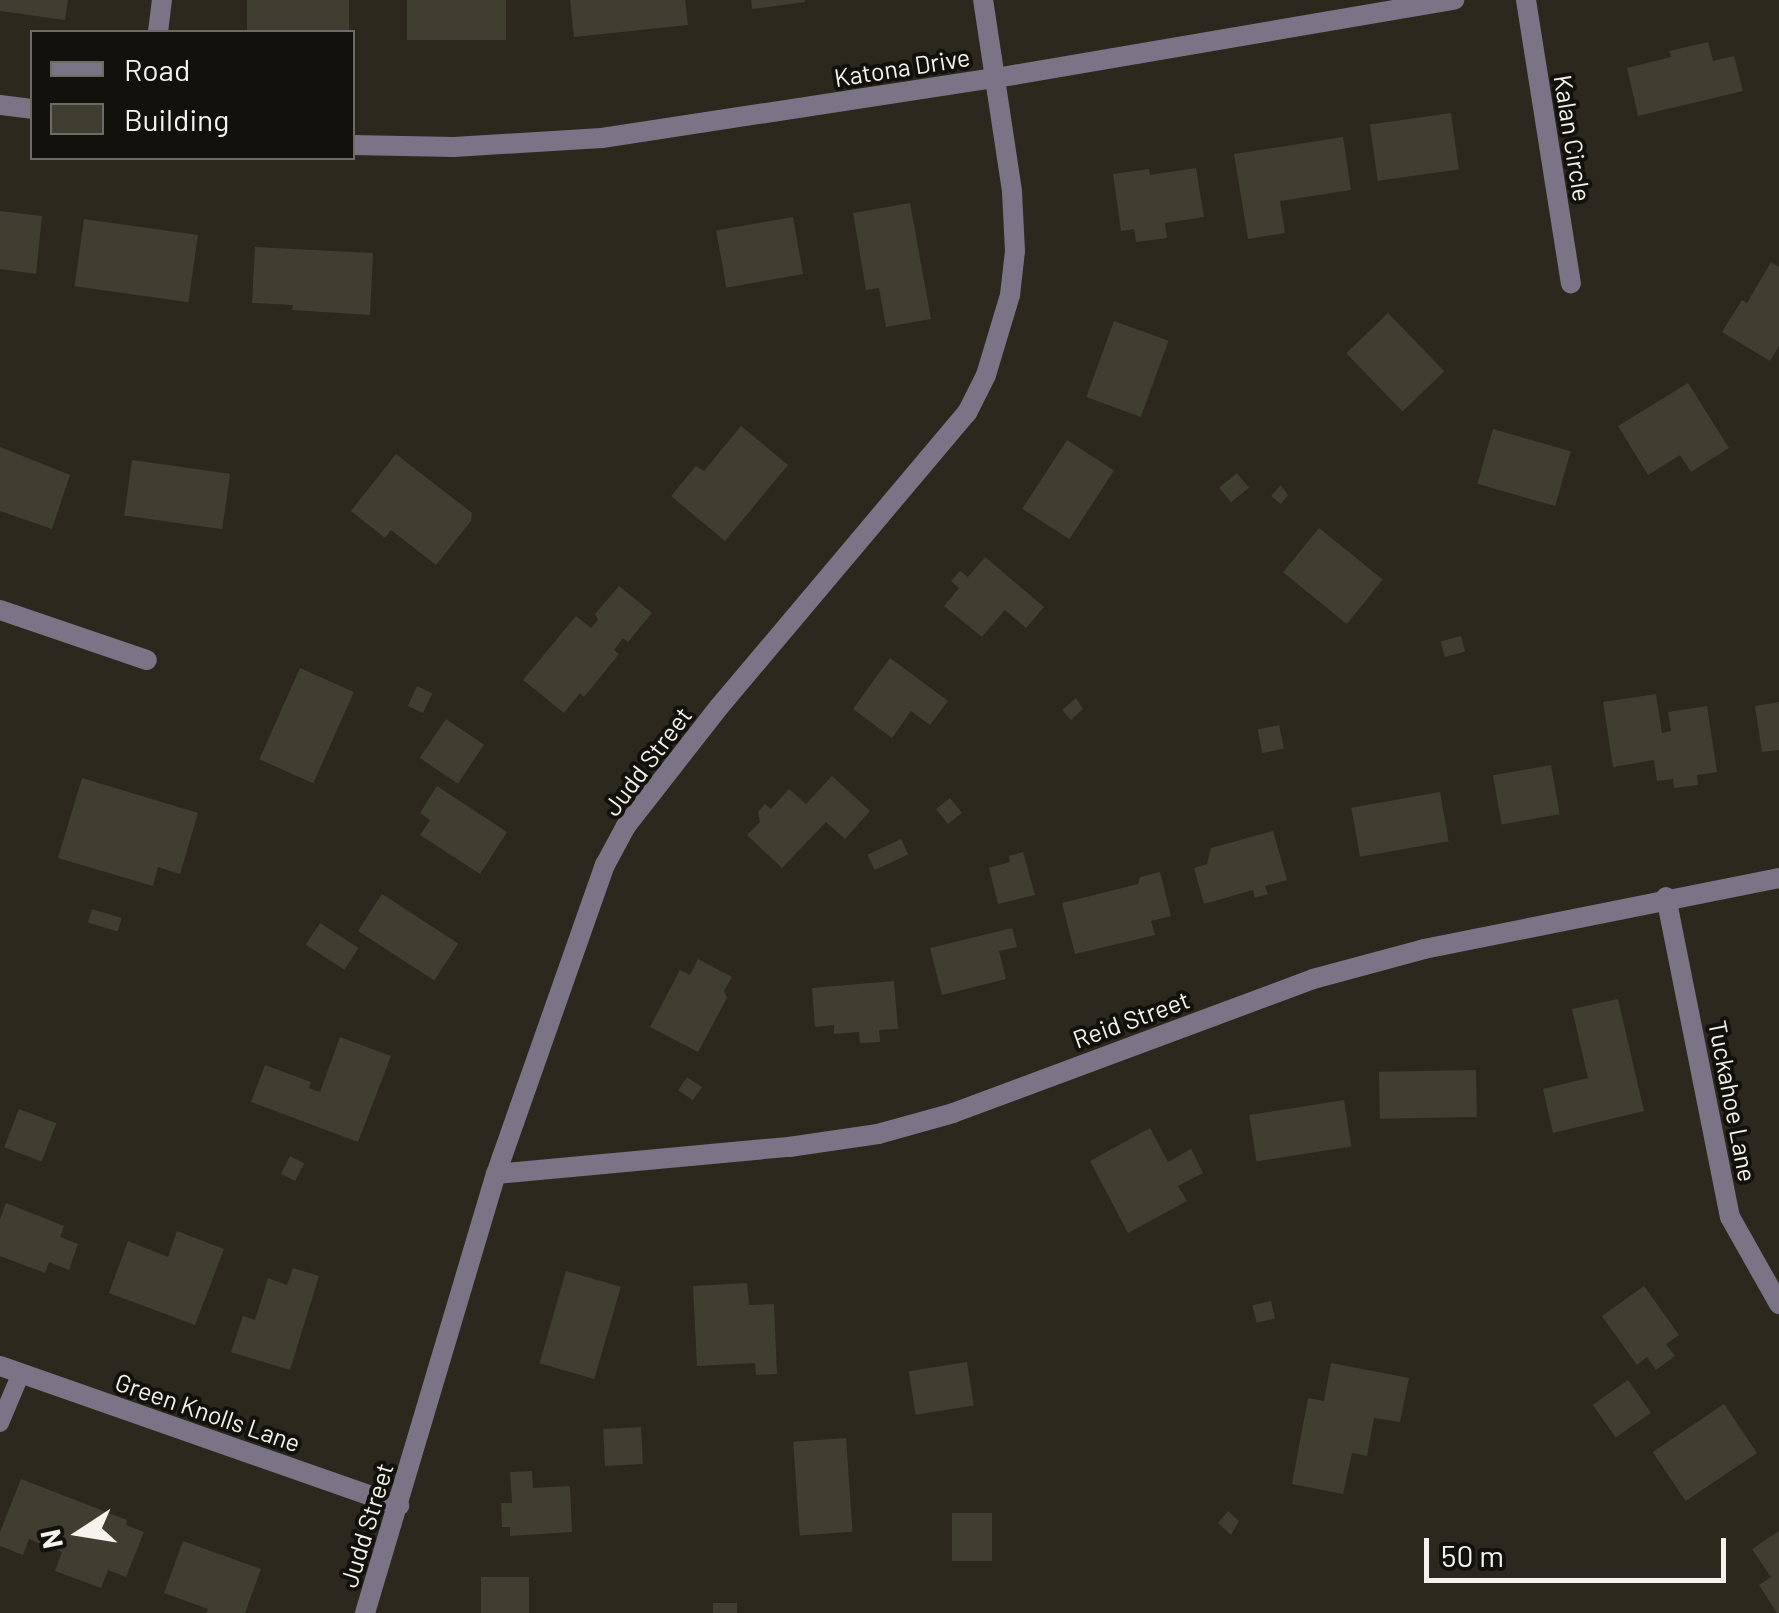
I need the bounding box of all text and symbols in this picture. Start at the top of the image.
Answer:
legend [30,30,355,160]
street label: Katona Drive [832,41,972,93]
text: Road [124,51,190,87]
street label: Kalan Circle [1548,73,1598,203]
text: Building [124,101,229,137]
street label: Judd Street [596,701,698,821]
street label: Reid Street [1069,984,1193,1054]
street label: Tuckahoe Lane [1703,1018,1763,1184]
street label: Green Knolls Lane [112,1366,304,1458]
street label: Judd Street [333,1459,399,1591]
north arrow [30,1483,130,1583]
scale bar [1429,1518,1732,1580]
text: N [32,1527,69,1552]
text: 50 m [1441,1537,1504,1573]

